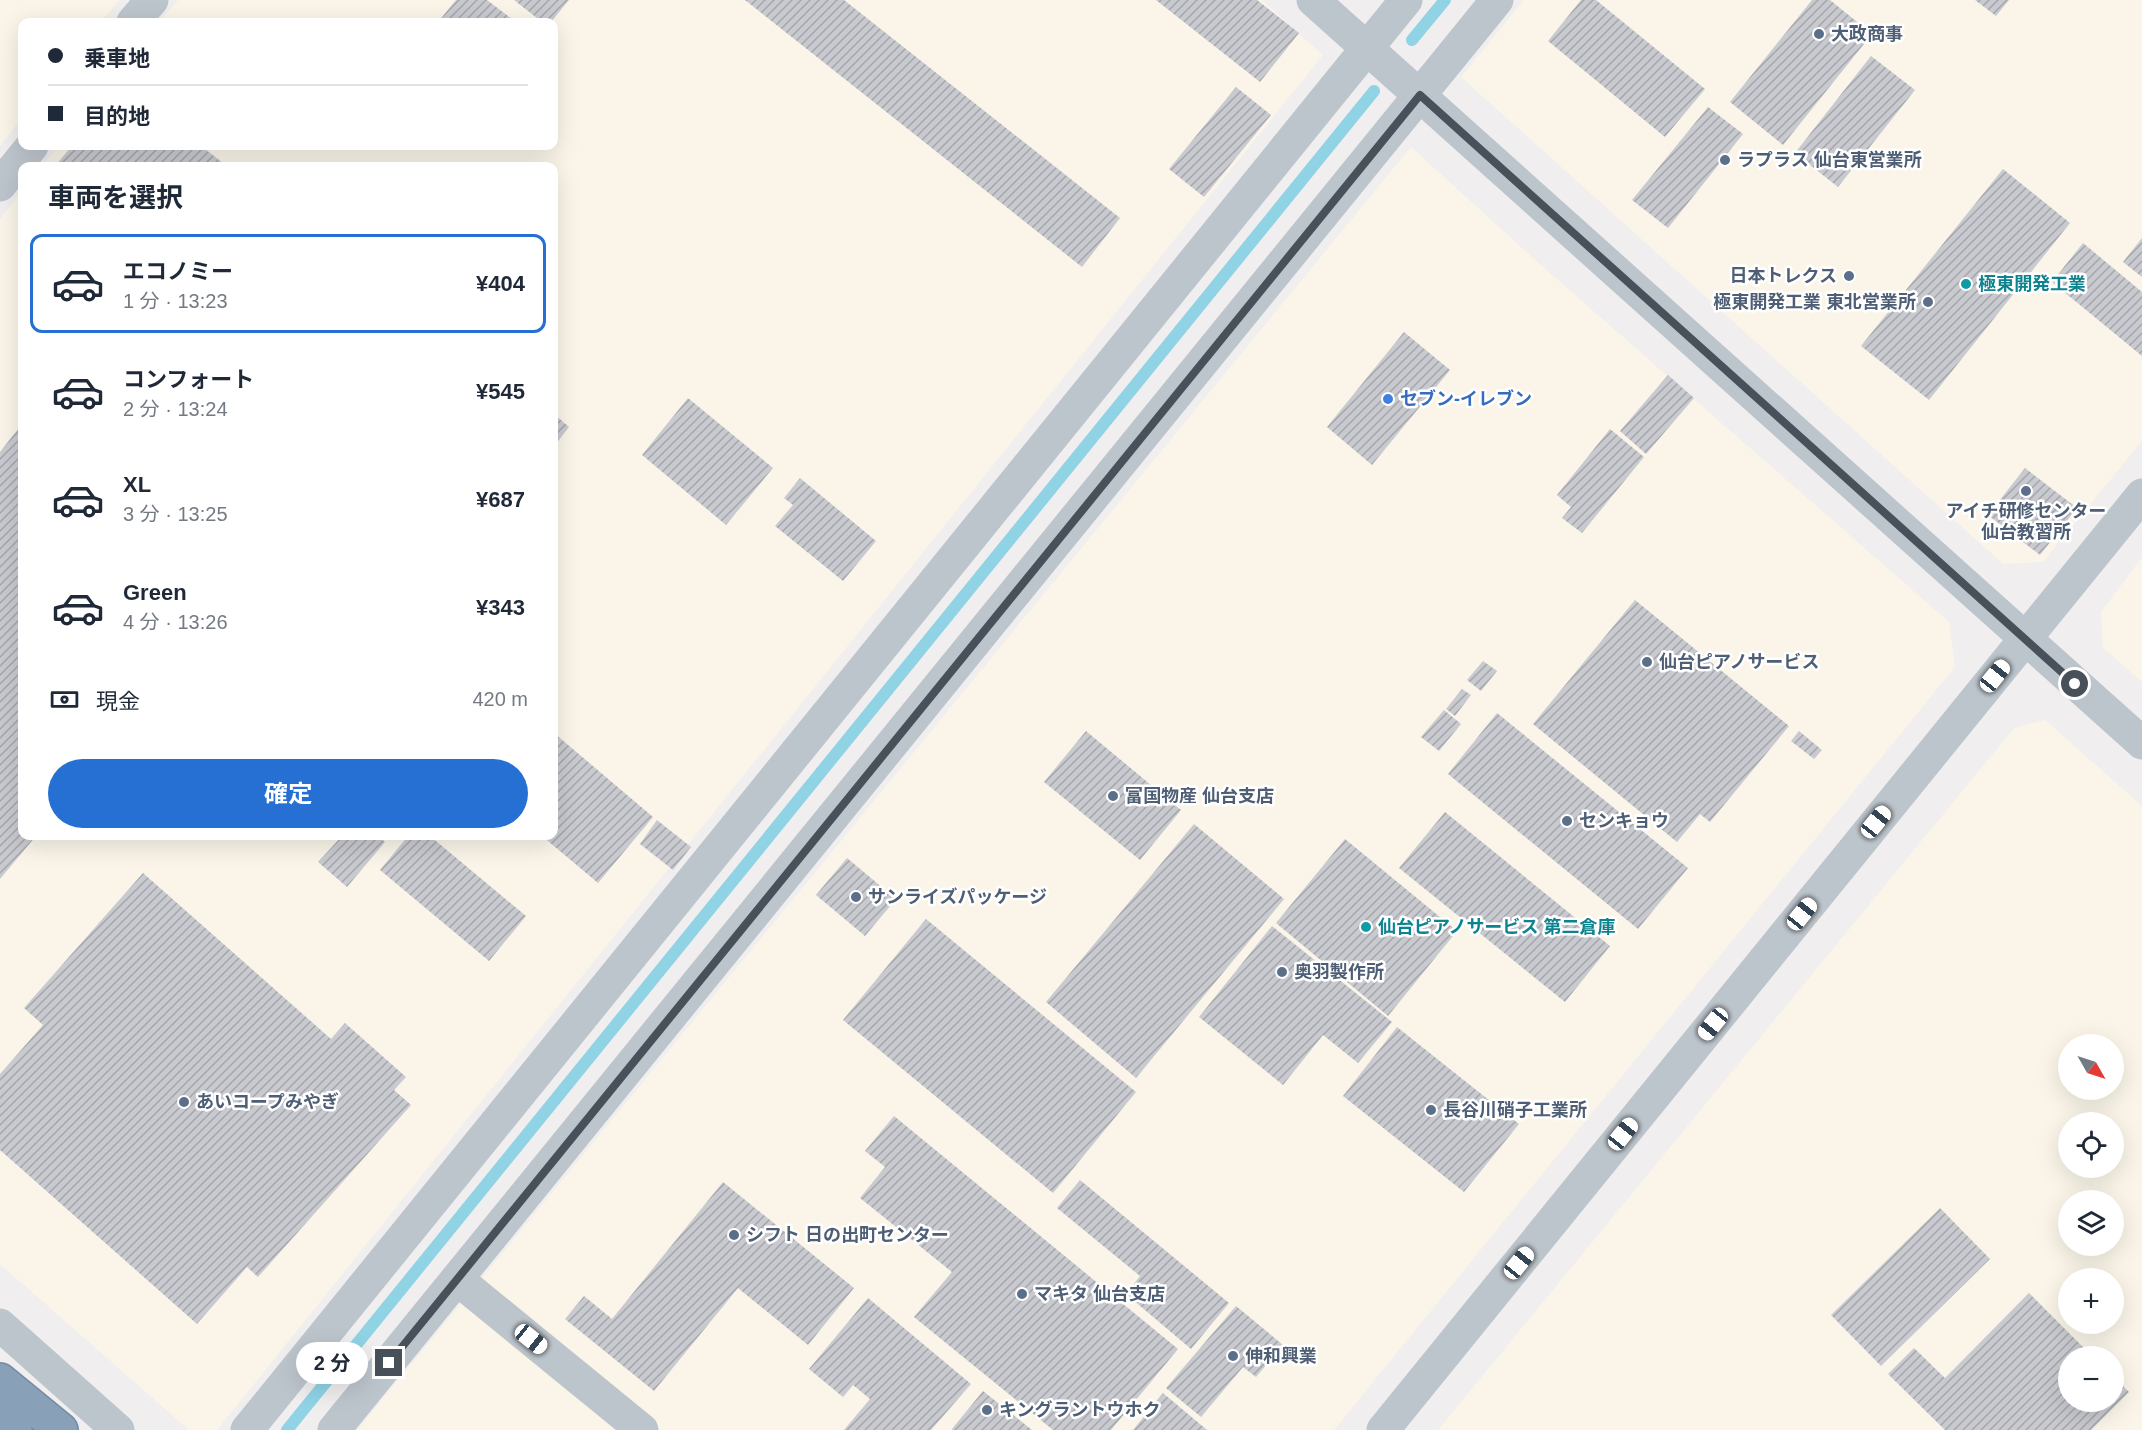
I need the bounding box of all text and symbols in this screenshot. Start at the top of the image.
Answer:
place label: 大政商事 [1831,23,1903,44]
marker: 大政商事 [1812,27,1826,41]
text: 乗車地 [84,46,150,71]
text: 目的地 [84,104,150,129]
place label: ラプラス 仙台東営業所 [1737,150,1922,170]
marker: ラプラス 仙台東営業所 [1718,153,1732,167]
text: 車両を選択 [48,183,183,213]
icon: car [51,257,105,311]
text: エコノミー [123,259,233,284]
place label: 日本トレクス [1730,266,1837,286]
marker: 日本トレクス [1842,269,1856,283]
text: ¥404 [476,271,525,296]
place label: 極東開発工業 [1978,274,2086,294]
marker: 極東開発工業 [1959,277,1973,291]
text: 1 分 · 13:23 [123,290,228,312]
place label: 極東開発工業 東北営業所 [1713,292,1916,312]
marker: 極東開発工業 東北営業所 [1921,295,1935,309]
icon: car [51,365,105,419]
text: コンフォート [123,367,254,392]
text: ¥545 [476,379,525,404]
place label: セブン-イレブン [1400,389,1532,409]
marker: セブン-イレブン [1381,392,1395,406]
text: 2 分 · 13:24 [123,398,228,420]
text: XL [123,472,151,497]
icon: car [51,473,105,527]
marker: アイチ研修センター 仙台教習所 [2019,484,2033,498]
text: ¥687 [476,487,525,512]
place label: アイチ研修センター 仙台教習所 [1945,501,2107,542]
text: 3 分 · 13:25 [123,503,228,525]
text: Green [123,580,187,605]
icon: car [51,581,105,635]
text: ¥343 [476,595,525,620]
text: 4 分 · 13:26 [123,611,228,633]
place label: 仙台ピアノサービス [1659,652,1819,672]
marker: 仙台ピアノサービス [1640,655,1654,669]
car [1977,656,2013,696]
route start [2061,670,2088,697]
icon: cash [48,683,81,716]
text: 420 m [472,688,528,710]
text: 現金 [96,689,140,714]
button: 確定 [48,759,528,828]
place label: 富国物産 仙台支店 [1125,786,1274,806]
marker: 富国物産 仙台支店 [1106,789,1120,803]
car [1858,802,1894,842]
place label: センキョウ [1579,811,1669,831]
marker: センキョウ [1560,814,1574,828]
place label: サンライズパッケージ [868,887,1047,907]
marker: サンライズパッケージ [849,890,863,904]
car [1784,894,1820,934]
place label: 仙台ピアノサービス 第二倉庫 [1378,917,1615,937]
marker: 仙台ピアノサービス 第二倉庫 [1359,920,1373,934]
place label: 奥羽製作所 [1294,962,1384,982]
marker: 奥羽製作所 [1275,965,1289,979]
car [1695,1004,1731,1044]
north arrow [2058,1034,2124,1100]
map controls [2058,1034,2124,1412]
place label: あいコープみやぎ [196,1092,339,1112]
marker: あいコープみやぎ [177,1095,191,1109]
place label: 長谷川硝子工業所 [1443,1100,1587,1120]
marker: 長谷川硝子工業所 [1424,1103,1438,1117]
button: locate [2058,1112,2124,1178]
car [1605,1114,1641,1154]
button: layers [2058,1190,2124,1256]
place label: シフト 日の出町センター [746,1225,949,1245]
marker: シフト 日の出町センター [727,1228,741,1242]
car [1501,1243,1537,1283]
button: + [2058,1268,2124,1334]
place label: マキタ 仙台支店 [1034,1284,1165,1304]
marker: マキタ 仙台支店 [1015,1287,1029,1301]
car [511,1321,551,1357]
callout: 2 分 [296,1342,368,1384]
place label: 伸和興業 [1245,1346,1317,1366]
button: − [2058,1346,2124,1412]
route end [375,1349,402,1376]
marker: 伸和興業 [1226,1349,1240,1363]
text: 2 分 [314,1352,350,1374]
place label: キングラントウホク [999,1400,1160,1420]
marker: キングラントウホク [980,1403,994,1417]

